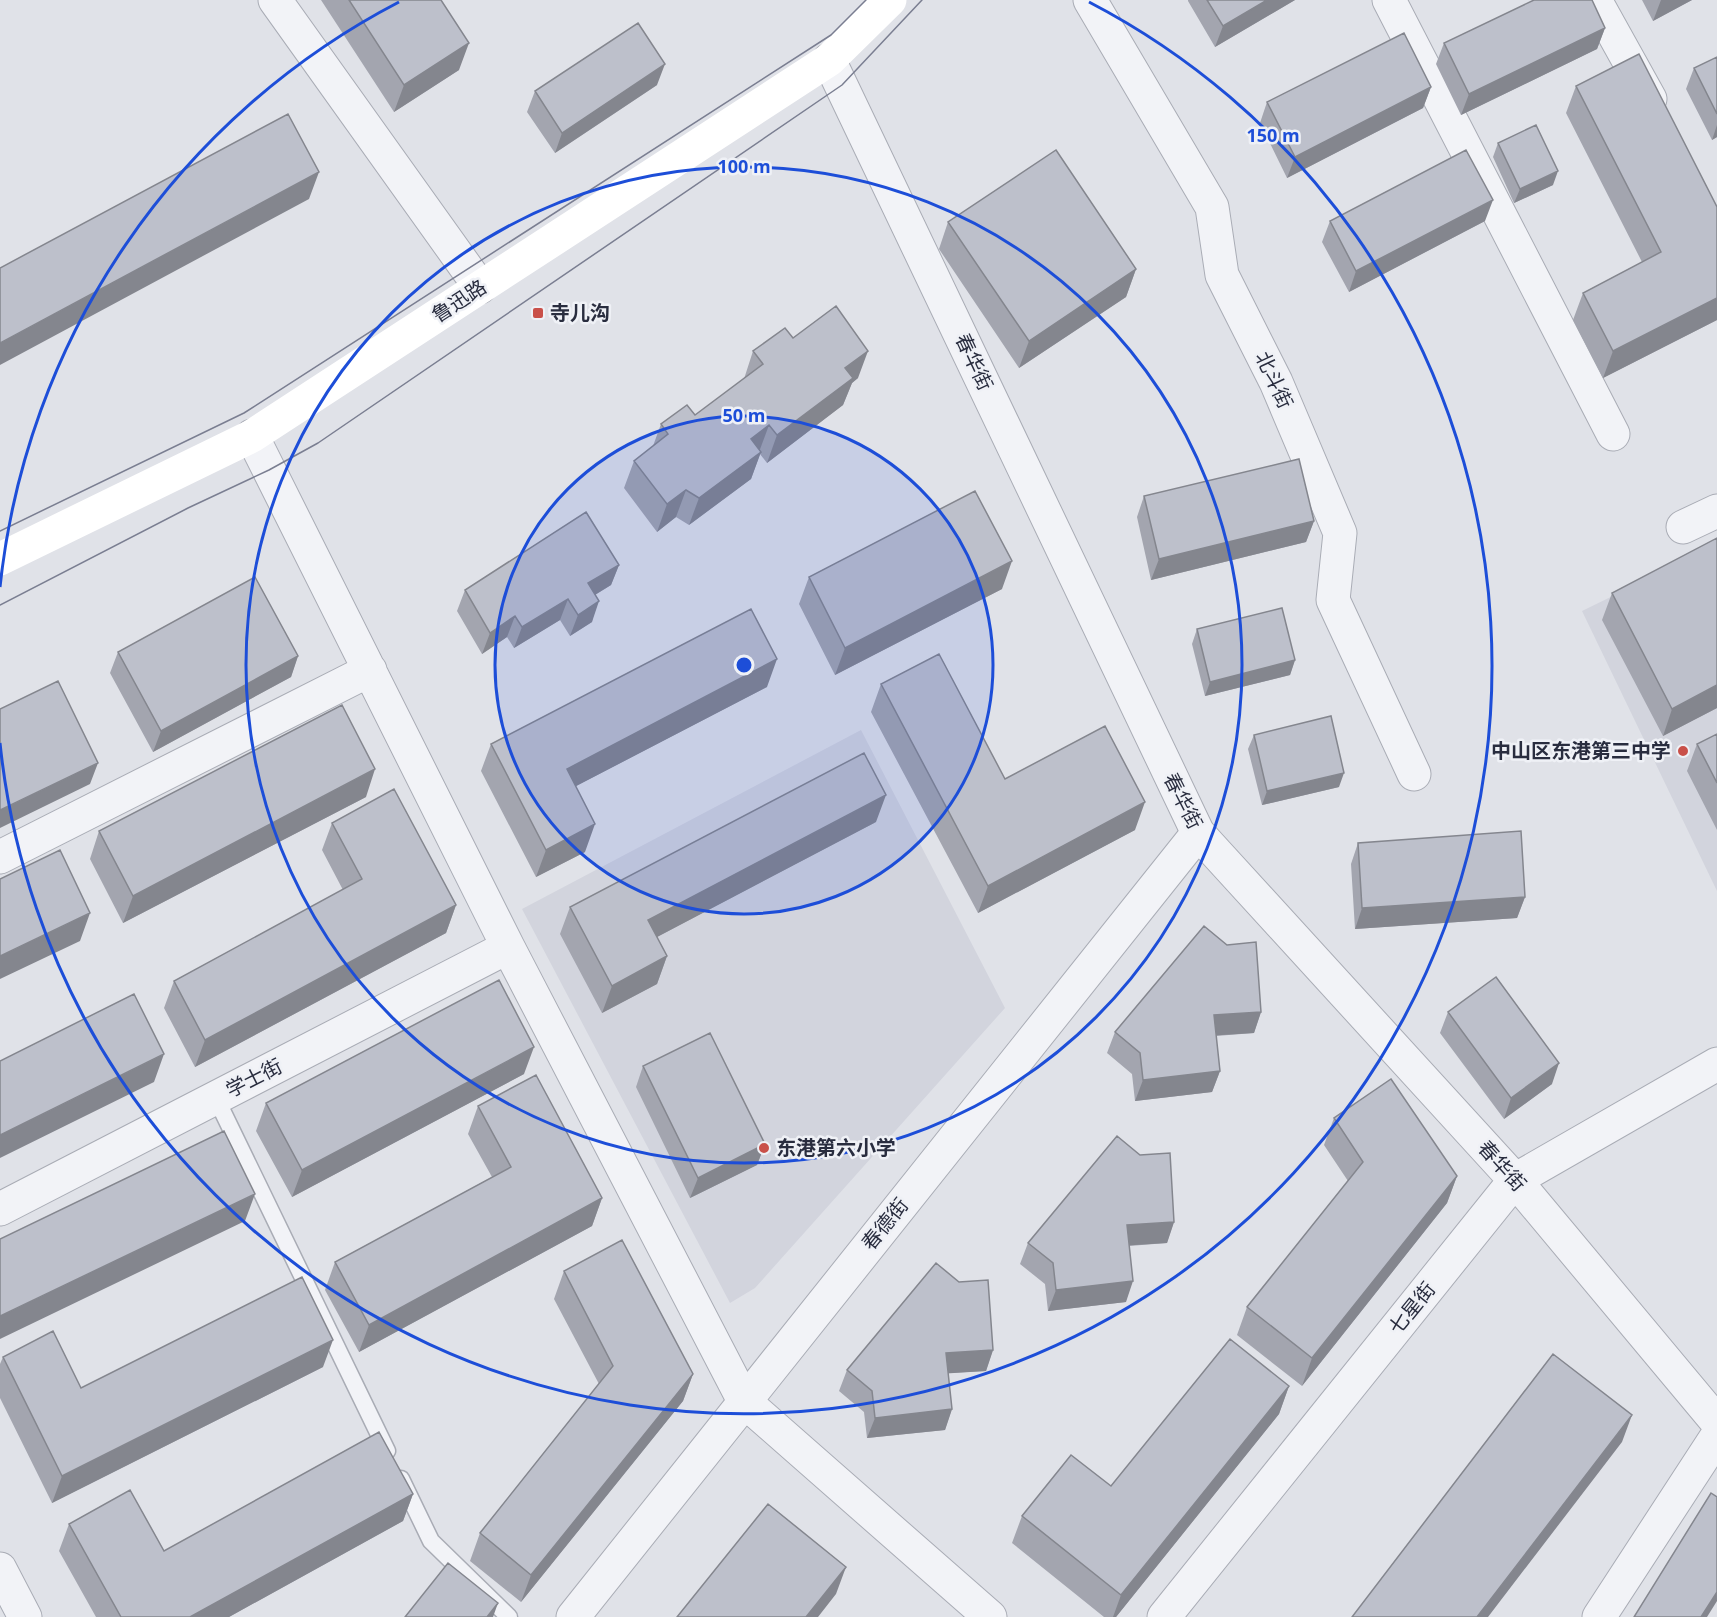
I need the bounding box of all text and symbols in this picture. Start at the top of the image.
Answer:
text: 150 m [1246,123,1300,147]
text: 100 m [717,154,771,178]
street label: 鲁迅路 [426,273,491,328]
place label: 寺儿沟 [550,299,610,326]
marker: 寺儿沟 [531,306,545,320]
street label: 春华街 [950,329,999,395]
street label: 北斗街 [1250,347,1299,413]
text: 50 m [723,403,765,427]
centre of rings [734,655,754,675]
place label: 中山区东港第三中学 [1491,737,1671,764]
marker: 中山区东港第三中学 [1676,744,1690,758]
street label: 春华街 [1158,768,1209,834]
street label: 学士街 [221,1052,287,1103]
place label: 东港第六小学 [776,1134,896,1161]
street label: 春华街 [1472,1134,1532,1197]
marker: 东港第六小学 [757,1141,771,1155]
street label: 春德街 [855,1192,914,1255]
street label: 七星街 [1382,1276,1441,1339]

